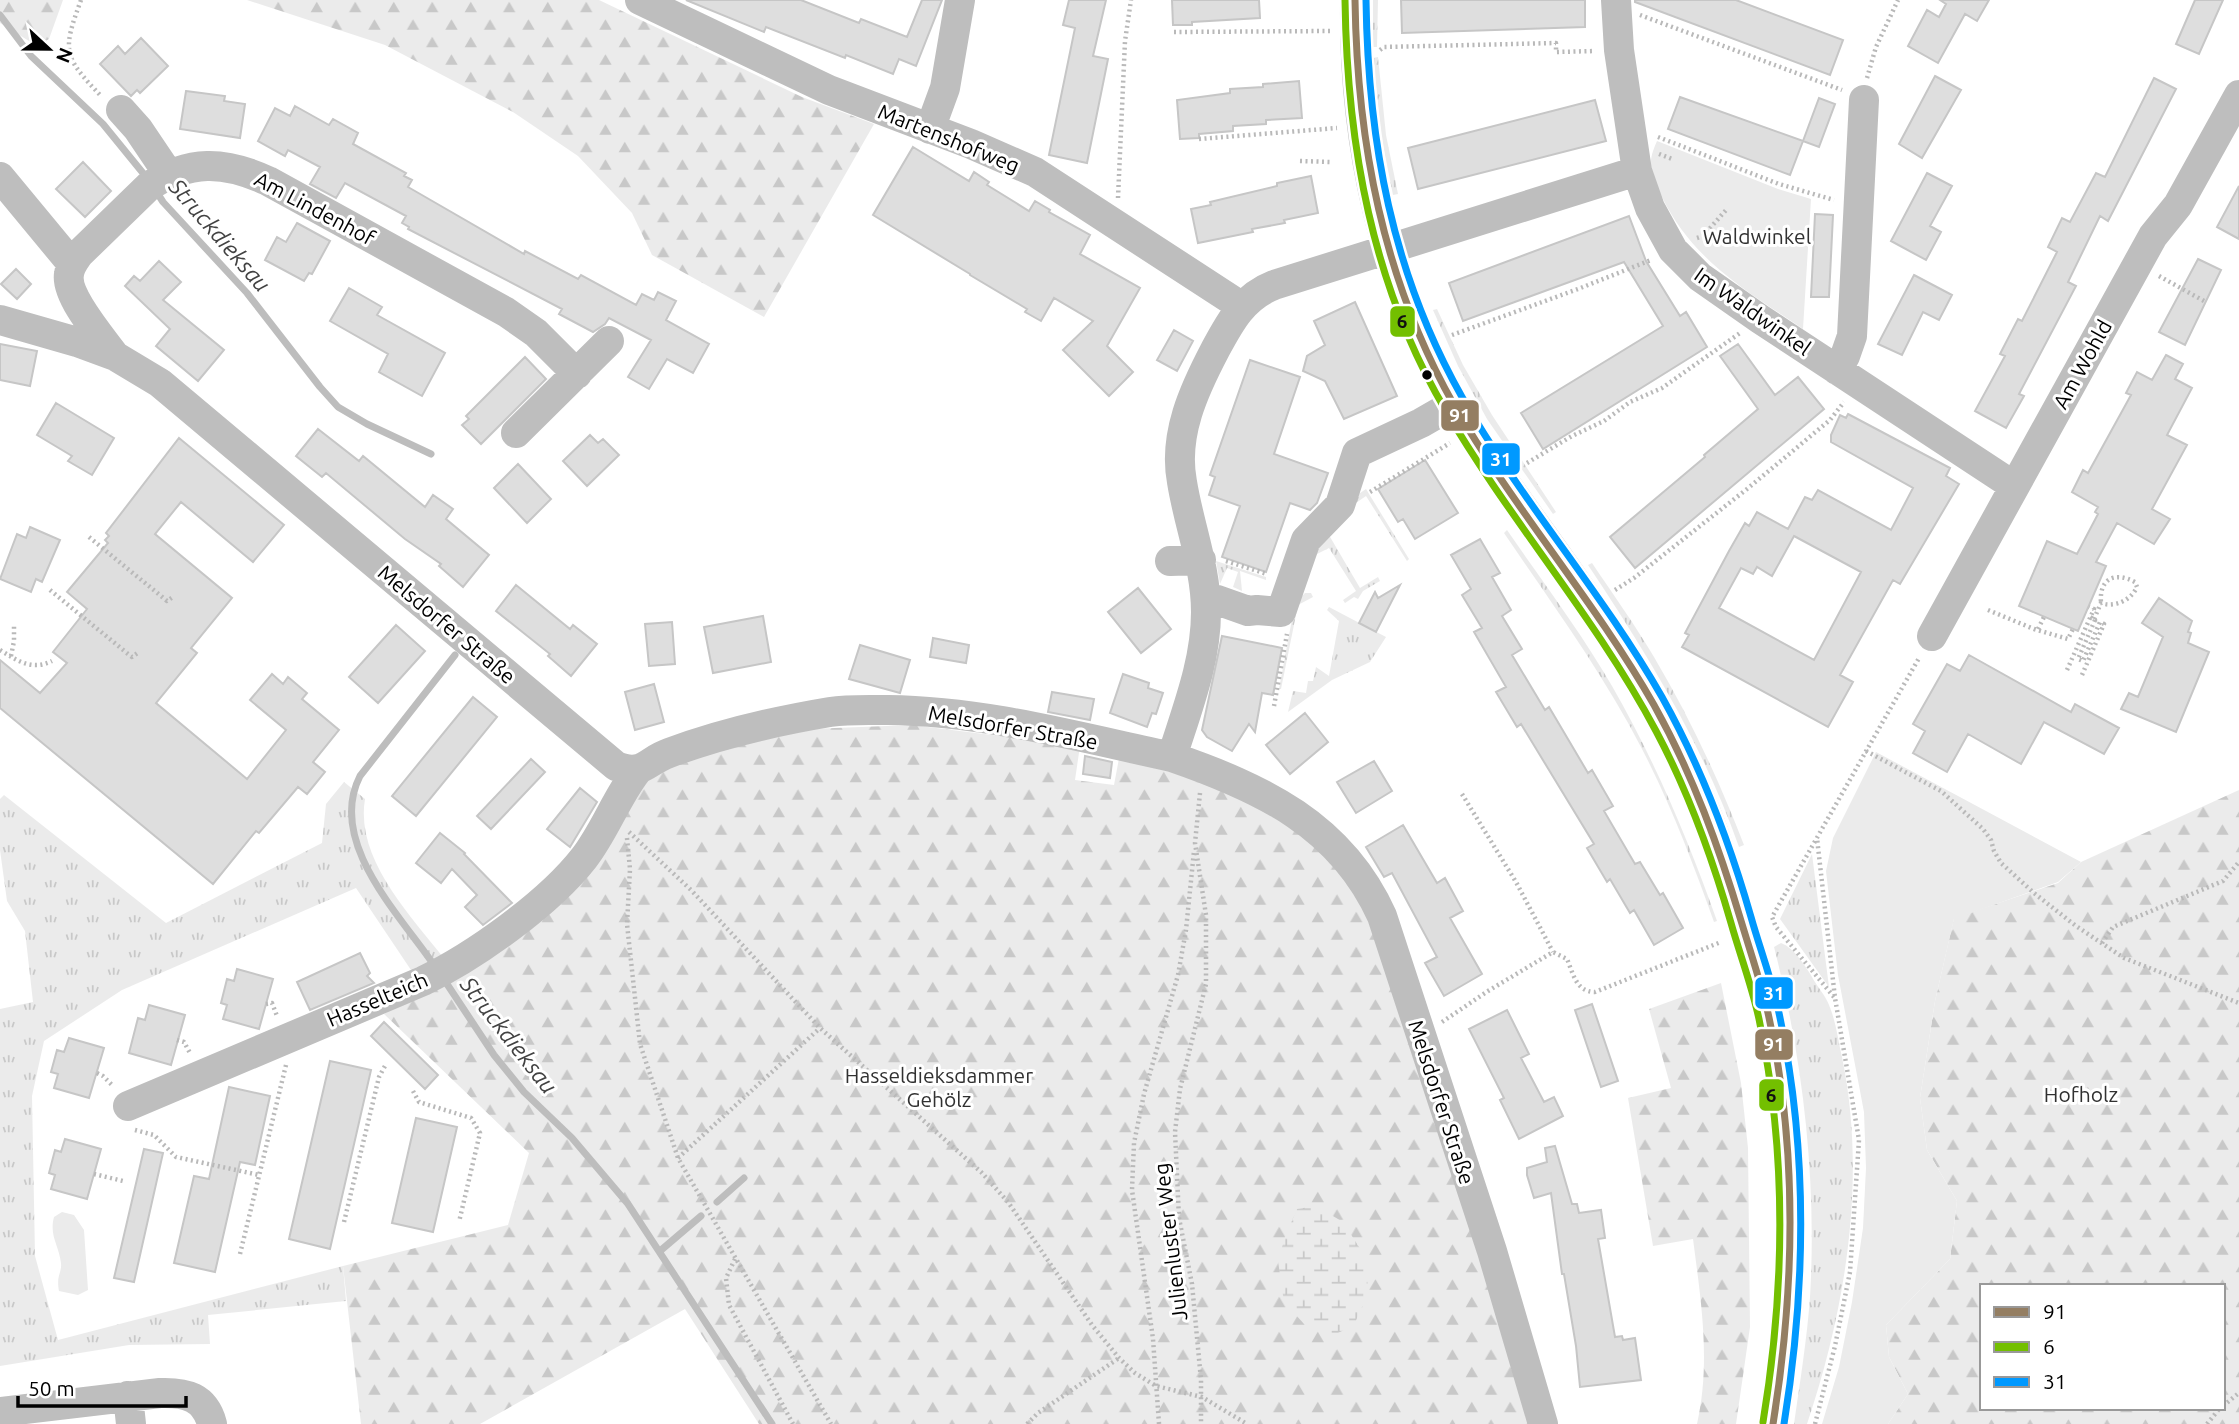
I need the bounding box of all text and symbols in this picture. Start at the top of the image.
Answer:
north arrow [14,14,84,84]
text: N [52,45,78,66]
street label: Martenshofweg [875,99,1023,177]
street label: Am Lindenhof [251,166,380,250]
water label: Struckdieksau [164,173,276,296]
park label: Waldwinkel [1703,224,1811,248]
street label: Im Waldwinkel [1690,262,1816,360]
line badge: 6 [1389,305,1416,338]
text: 6 [1397,310,1407,332]
street label: Am Wohld [2048,315,2116,413]
unlabelled marker [1420,368,1434,382]
line badge: 91 [1440,399,1480,432]
text: 91 [1449,404,1471,426]
line badge: 31 [1481,442,1521,476]
text: 31 [1490,448,1512,470]
street label: Melsdorfer Straße [374,560,520,688]
street label: Melsdorfer Straße [926,700,1100,754]
street label: Hasselteich [323,967,431,1031]
water label: Struckdieksau [455,971,562,1098]
line badge: 31 [1754,976,1794,1010]
text: 31 [1763,982,1785,1004]
street label: Melsdorfer Straße [1404,1017,1480,1187]
line badge: 91 [1754,1028,1794,1061]
text: 91 [1763,1033,1785,1055]
park label: Hasseldieksdammer Gehölz [845,1063,1033,1111]
line badge: 6 [1758,1078,1785,1112]
park label: Hofholz [2044,1082,2118,1106]
text: 6 [1766,1084,1776,1106]
street label: Julienluster Weg [1148,1162,1192,1322]
legend [1980,1284,2225,1410]
text: 91 [2043,1299,2067,1323]
text: 6 [2043,1334,2055,1358]
scale bar [18,1364,186,1408]
text: 31 [2043,1369,2067,1393]
text: 50 m [28,1376,75,1400]

